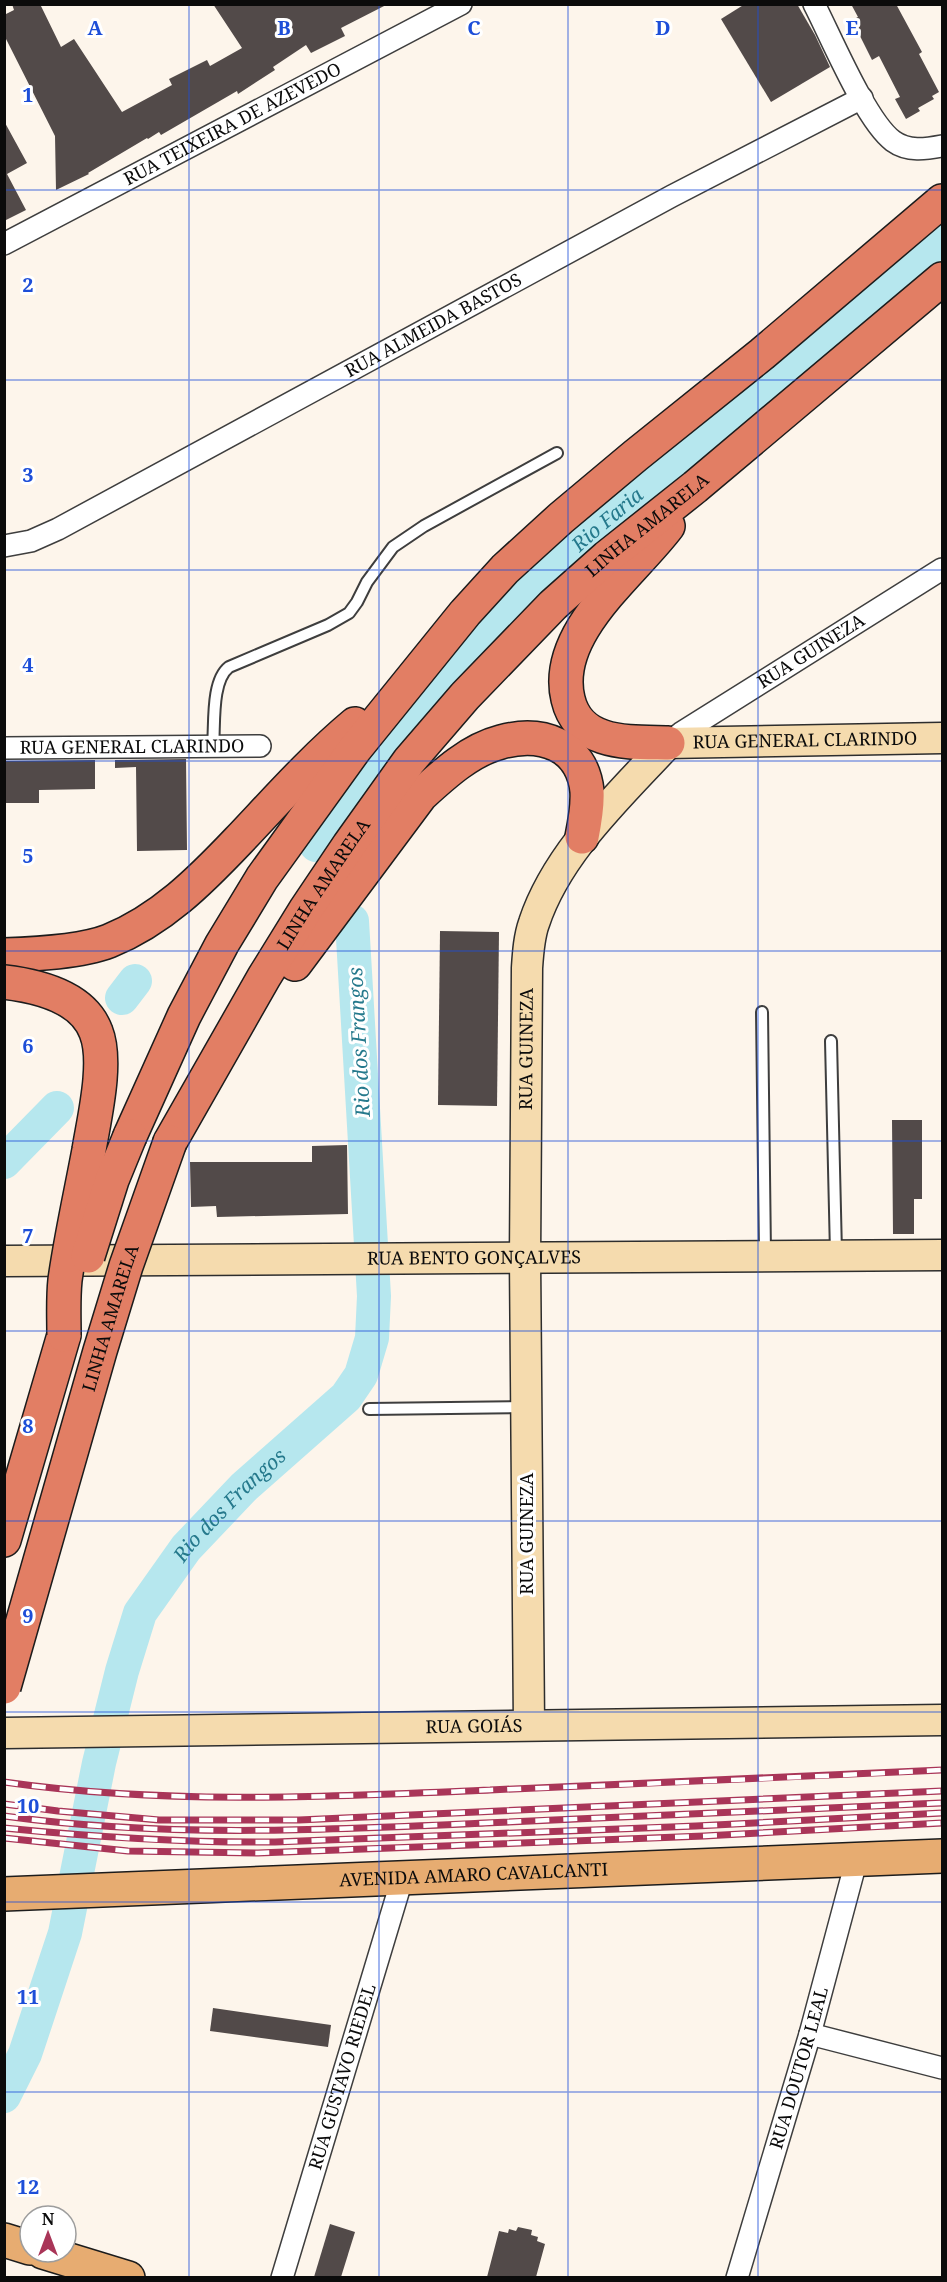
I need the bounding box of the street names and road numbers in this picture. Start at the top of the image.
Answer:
street label: RUA TEIXEIRA DE AZEVEDO [119,56,345,190]
street label: RUA ALMEIDA BASTOS [340,267,526,382]
street label: LINHA AMARELA [580,467,714,582]
street label: RUA GUINEZA [752,608,869,693]
street label: RUA GENERAL CLARINDO [692,725,918,754]
street label: RUA GENERAL CLARINDO [20,733,244,759]
street label: LINHA AMARELA [271,813,375,954]
street label: RUA GUINEZA [513,988,538,1110]
street label: LINHA AMARELA [76,1241,144,1394]
street label: RUA BENTO GONÇALVES [367,1244,581,1270]
street label: RUA GUINEZA [514,1473,538,1595]
street label: RUA GOIÁS [425,1713,523,1738]
street label: AVENIDA AMARO CAVALCANTI [339,1857,608,1891]
street label: RUA GUSTAVO RIEDEL [302,1981,381,2172]
street label: RUA DOUTOR LEAL [763,1984,833,2152]

